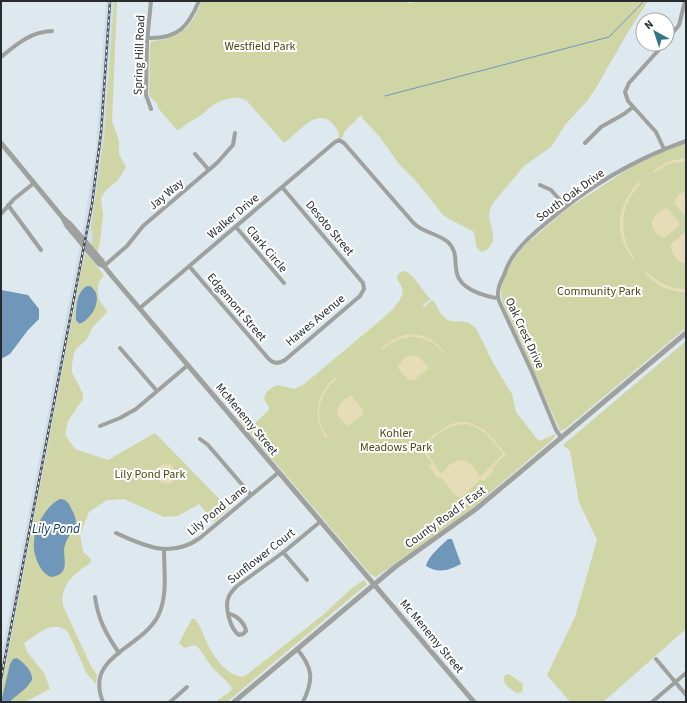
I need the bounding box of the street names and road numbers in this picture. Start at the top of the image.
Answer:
street label: Spring Hill Road [130,15,149,95]
street label: South Oak Drive [533,165,608,226]
street label: Jay Way [145,175,188,214]
street label: Walker Drive [204,190,263,243]
street label: Desoto Street [301,197,358,260]
street label: Clark Circle [242,222,291,277]
street label: Edgemont Street [203,270,270,345]
street label: Hawes Avenue [282,290,349,350]
street label: Oak Crest Drive [501,295,548,371]
street label: McMenemy Street [211,380,282,459]
street label: Lily Pond Lane [184,481,251,540]
street label: County Road F East [401,482,489,553]
street label: Sunflower Court [224,525,299,588]
street label: Mc Menemy Street [396,596,468,677]

